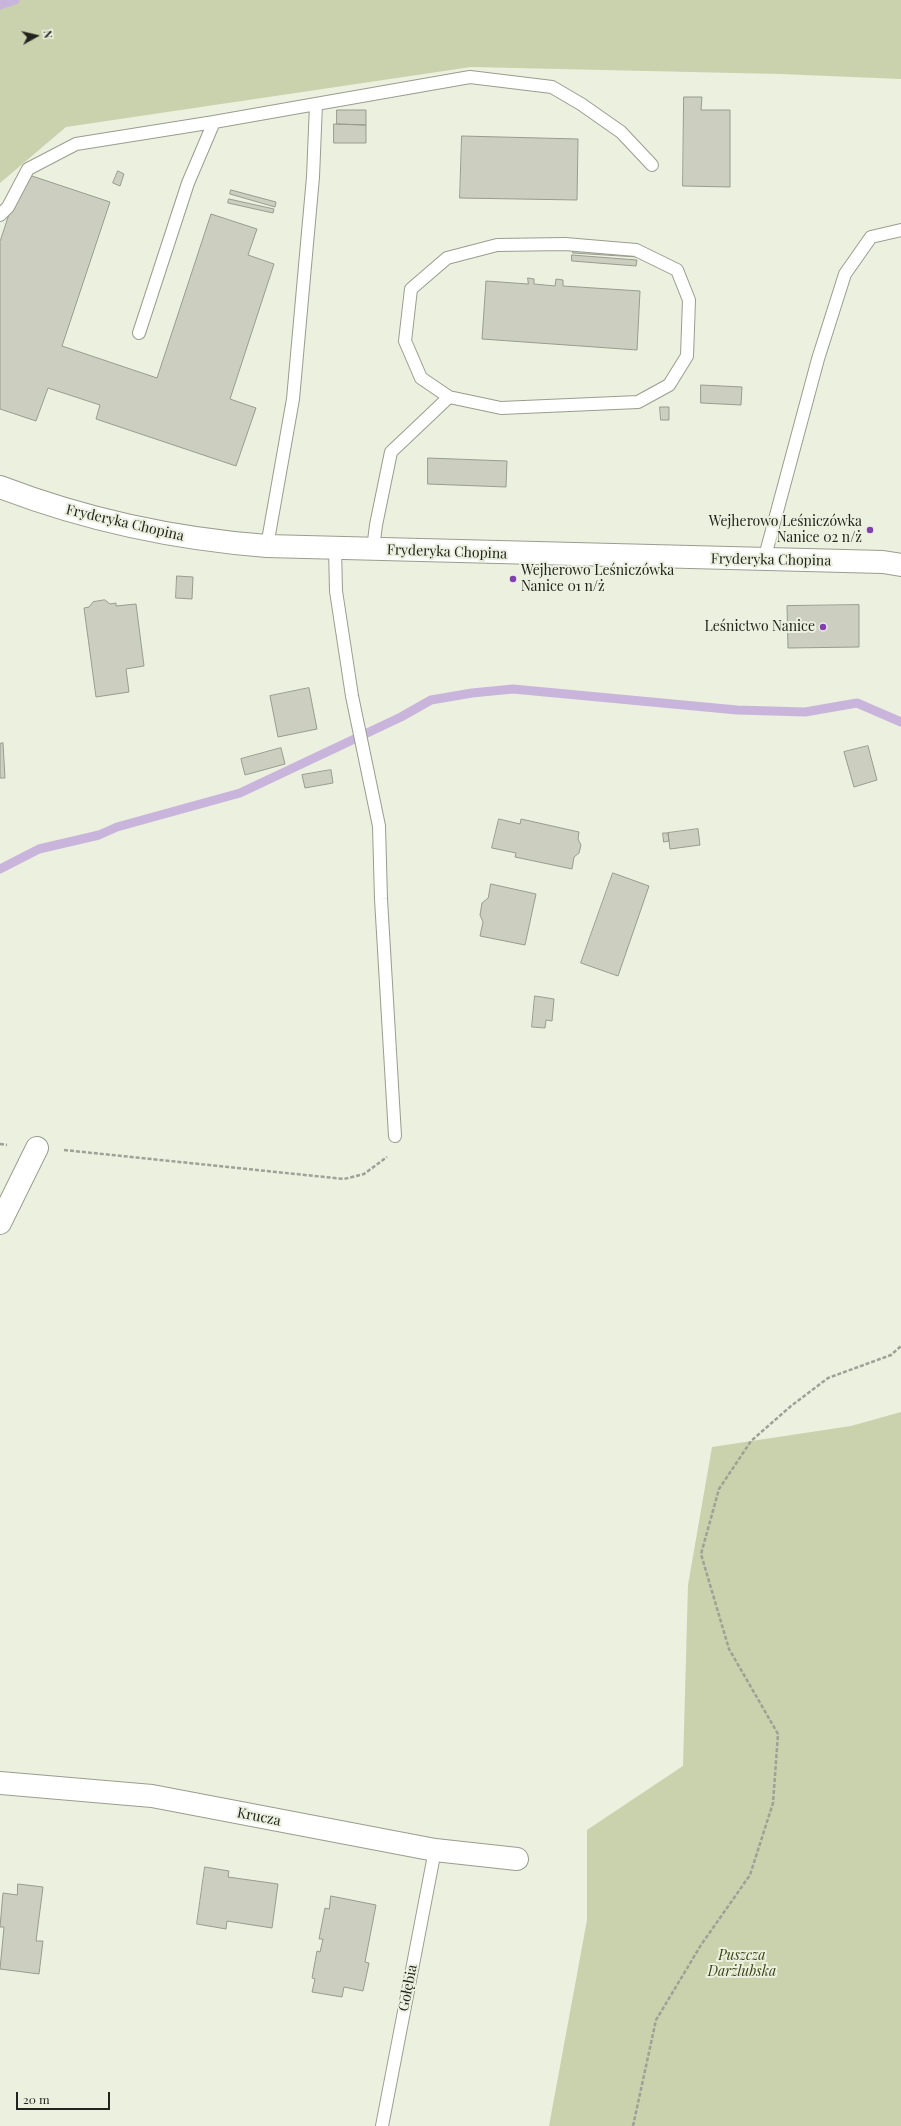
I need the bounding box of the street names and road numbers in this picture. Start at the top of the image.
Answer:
street label: Fryderyka Chopina [64,501,186,545]
street label: Fryderyka Chopina [387,542,507,562]
street label: Fryderyka Chopina [711,551,831,569]
street label: Krucza [236,1805,282,1829]
street label: Gołębia [395,1963,421,2013]

